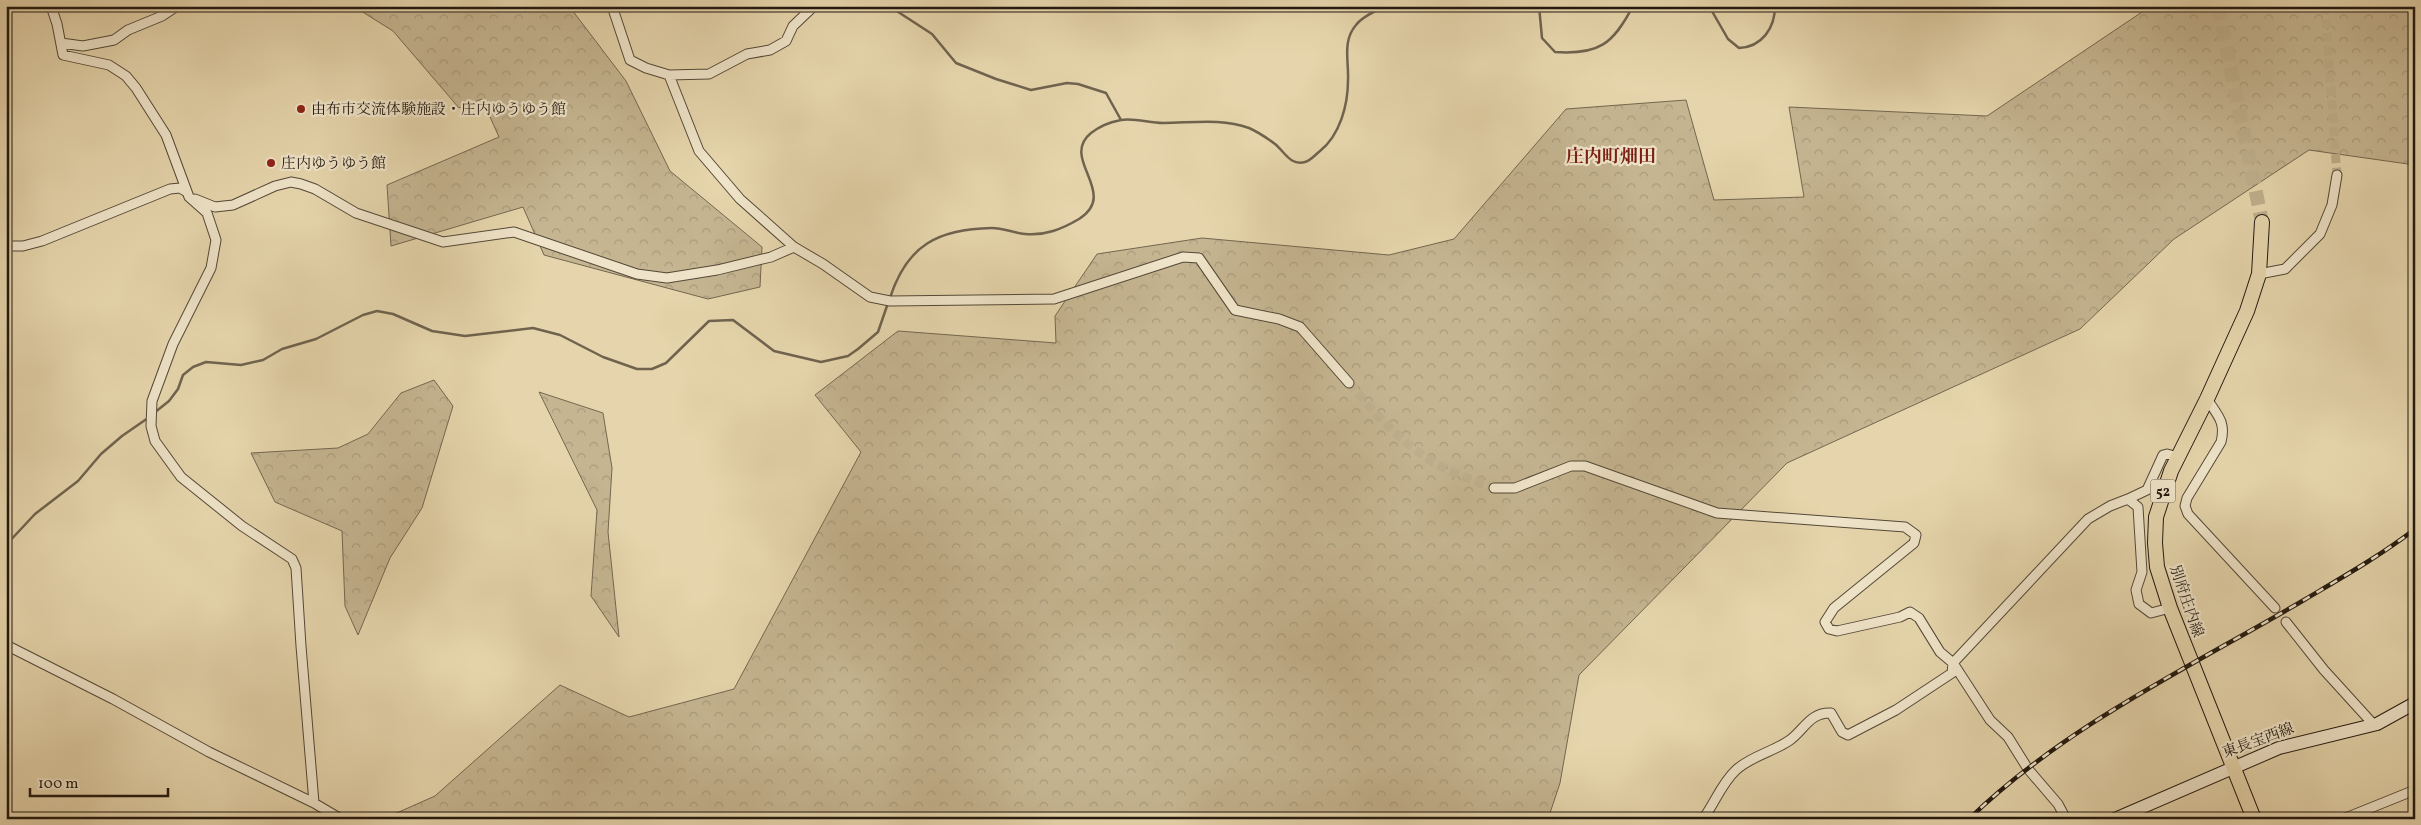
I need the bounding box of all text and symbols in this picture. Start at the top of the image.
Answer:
place label: 由布市交流体験施設・庄内ゆうゆう館 [311,100,566,121]
marker: 由布市交流体験施設・庄内ゆうゆう館 [295,103,307,115]
district label: 庄内町畑田 [1566,145,1656,170]
place label: 庄内ゆうゆう館 [281,154,386,175]
marker: 庄内ゆうゆう館 [265,157,277,169]
road number: 52 [2150,480,2176,502]
street label: 別府庄内線 [2163,563,2208,640]
street label: 東長宝西線 [2220,719,2297,764]
scale bar [30,765,168,797]
text: 100 m [38,774,78,795]

